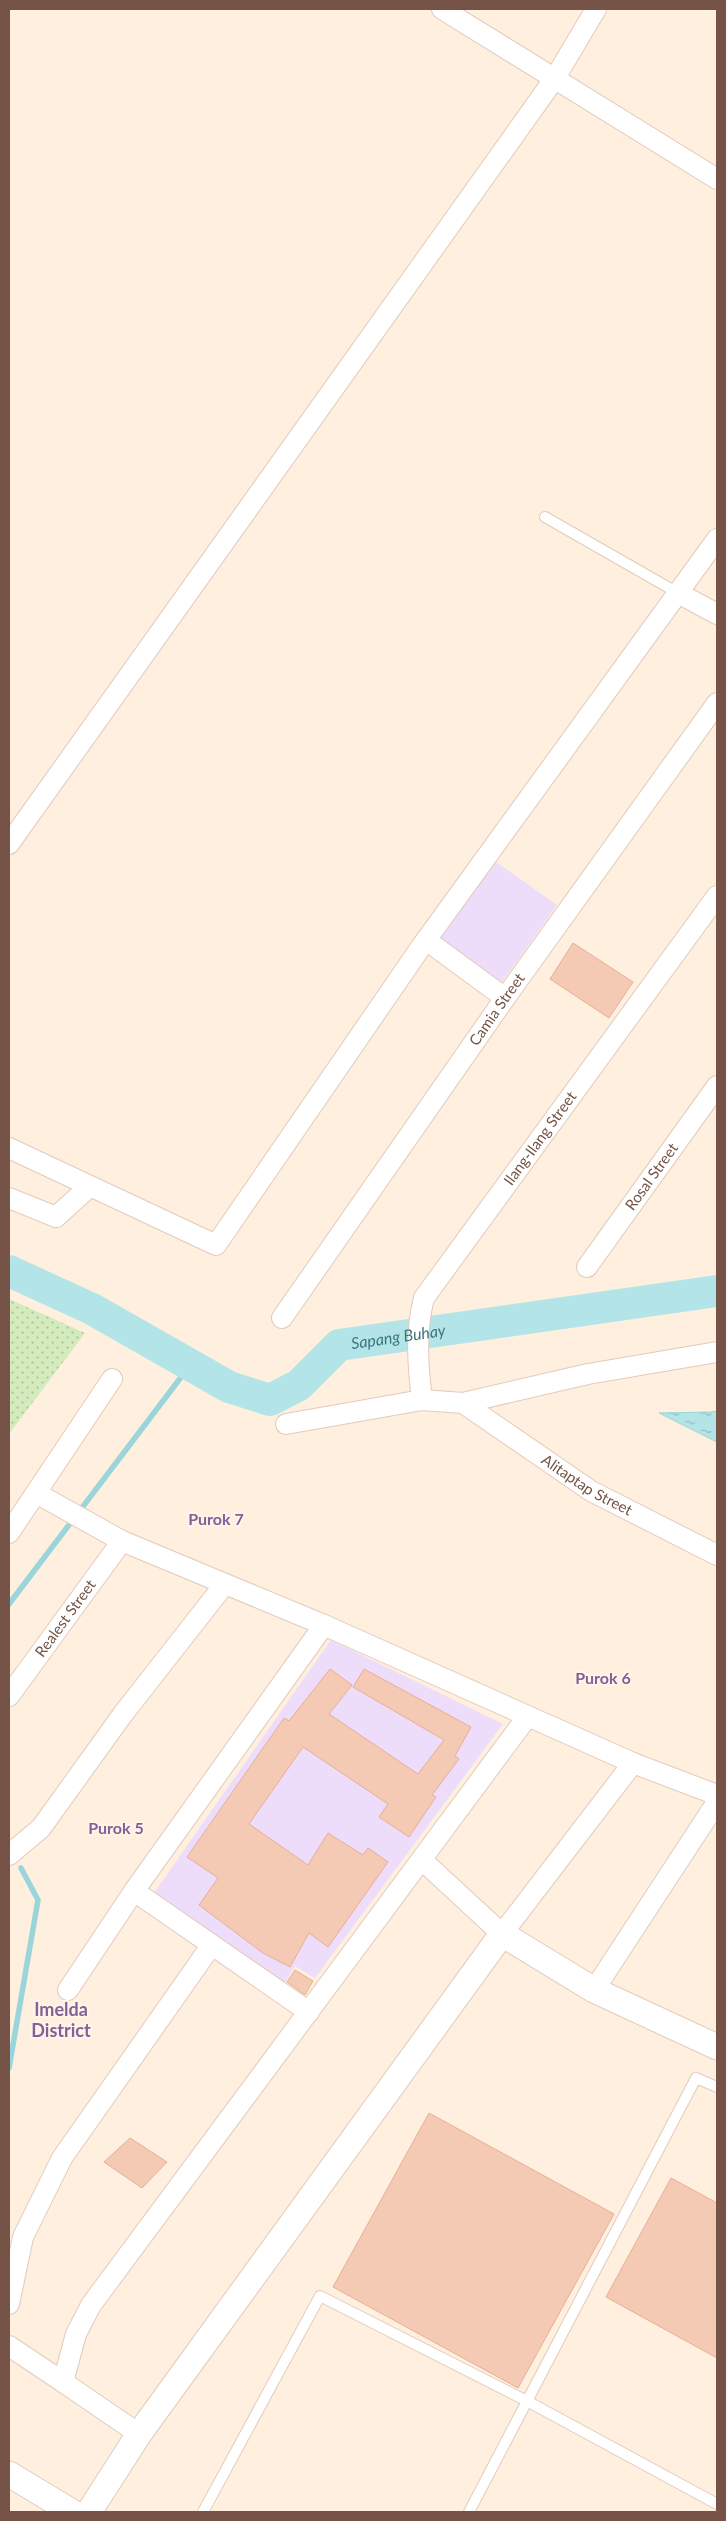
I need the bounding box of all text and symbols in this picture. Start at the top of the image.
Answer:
street label: Camia Street [465,969,528,1049]
street label: Ilang-Ilang Street [499,1087,580,1188]
street label: Rosal Street [621,1139,681,1213]
water label: Sapang Buhay [350,1320,447,1352]
street label: Alitaptap Street [539,1450,636,1519]
district label: Purok 7 [188,1509,244,1528]
street label: Realest Street [31,1575,99,1660]
district label: Purok 6 [575,1668,631,1687]
district label: Purok 5 [88,1818,144,1837]
district label: Imelda District [31,1998,91,2041]

